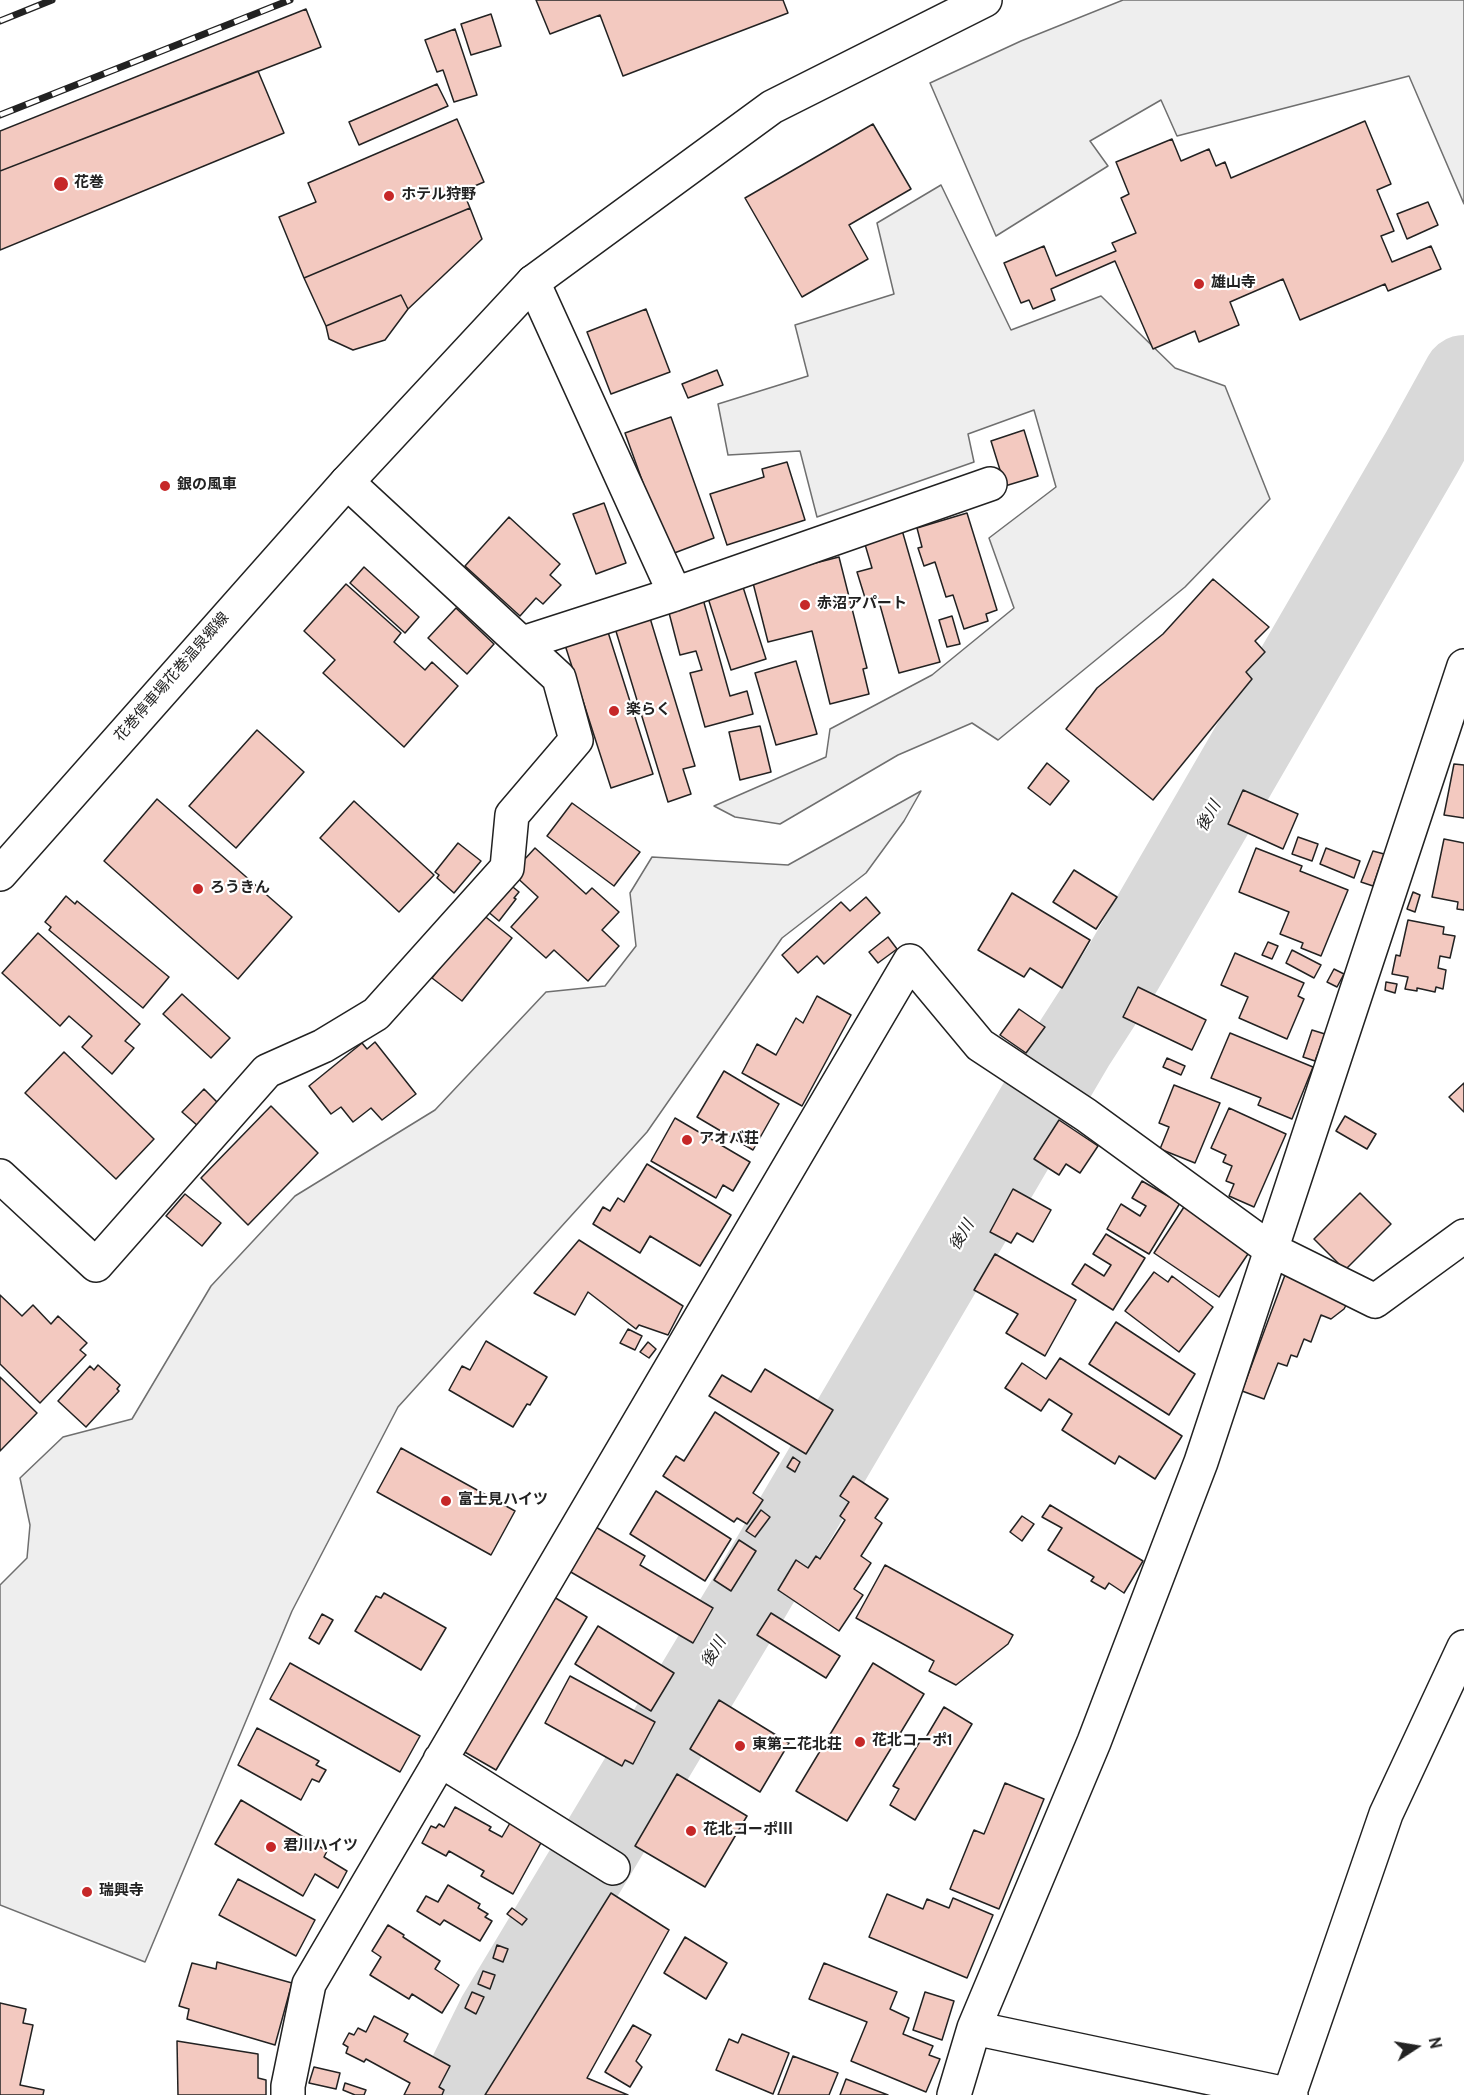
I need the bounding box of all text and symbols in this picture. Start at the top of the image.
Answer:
marker: 花巻 [52,175,70,193]
place label: 花巻 [74,175,104,193]
place label: ホテル狩野 [401,187,476,205]
marker: ホテル狩野 [382,189,396,203]
place label: 雄山寺 [1211,275,1256,293]
marker: 雄山寺 [1192,277,1206,291]
place label: 銀の風車 [177,477,237,495]
marker: 銀の風車 [158,479,172,493]
place label: 赤沼アパート [817,596,907,614]
marker: 赤沼アパート [798,598,812,612]
street label: 花巻停車場花巻温泉郷線 [112,610,234,746]
place label: 楽らく [626,702,671,720]
marker: 楽らく [607,704,621,718]
water label: 後川 [1194,798,1226,836]
place label: ろうきん [210,880,270,898]
marker: ろうきん [191,882,205,896]
place label: アオバ荘 [699,1131,759,1149]
marker: アオバ荘 [680,1133,694,1147]
water label: 後川 [947,1217,979,1255]
place label: 富士見ハイツ [458,1492,548,1510]
marker: 富士見ハイツ [439,1494,453,1508]
water label: 後川 [699,1634,731,1672]
place label: 花北コーポ1 [872,1733,953,1751]
marker: 花北コーポ1 [853,1735,867,1749]
place label: 東第二花北荘 [752,1737,842,1755]
marker: 東第二花北荘 [733,1739,747,1753]
place label: 花北コーポⅢ [703,1822,793,1840]
marker: 花北コーポⅢ [684,1824,698,1838]
place label: 君川ハイツ [283,1838,358,1856]
marker: 君川ハイツ [264,1840,278,1854]
place label: 瑞興寺 [99,1883,144,1901]
marker: 瑞興寺 [80,1885,94,1899]
north arrow [1386,2017,1446,2077]
text: N [1423,2036,1445,2051]

